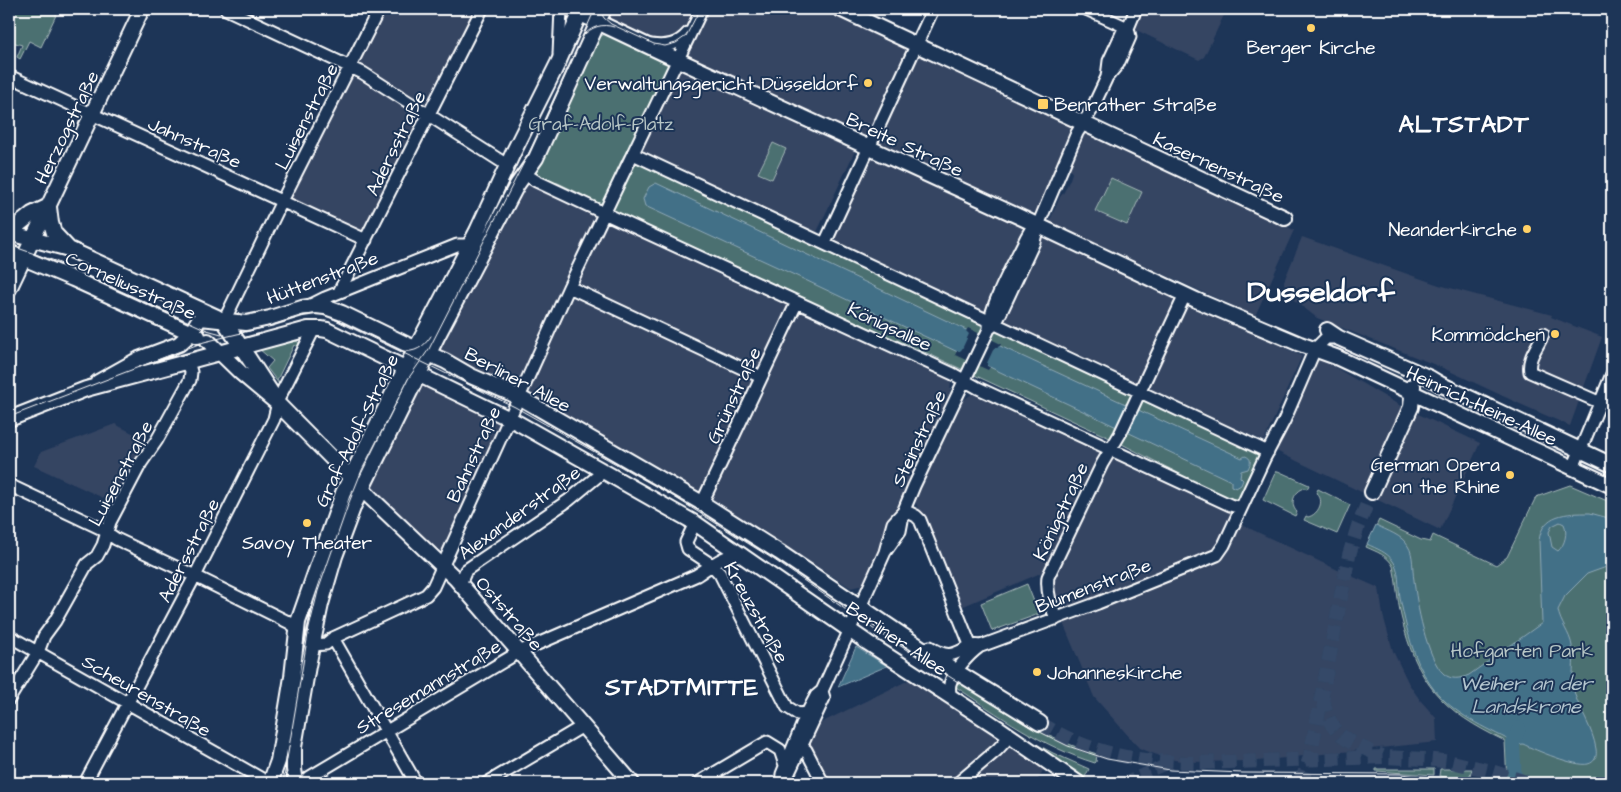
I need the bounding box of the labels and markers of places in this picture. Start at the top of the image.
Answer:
marker: Berger Kirche [1305,22,1317,34]
place label: Berger Kirche [1246,35,1376,63]
place label: Verwaltungsgericht Düsseldorf [584,71,859,99]
marker: Verwaltungsgericht Düsseldorf [862,77,874,89]
place label: Benrather Straße [1054,92,1217,119]
marker: Benrather Straße [1036,97,1050,111]
place label: Neanderkirche [1388,217,1517,244]
marker: Neanderkirche [1521,223,1533,235]
place label: Kommödchen [1432,322,1545,349]
marker: Kommödchen [1549,328,1561,340]
place label: German Opera on the Rhine [1371,452,1500,501]
marker: German Opera on the Rhine [1504,469,1516,481]
marker: Savoy Theater [301,517,313,529]
place label: Savoy Theater [242,530,373,558]
place label: Johanneskirche [1047,660,1182,687]
marker: Johanneskirche [1031,666,1043,678]

